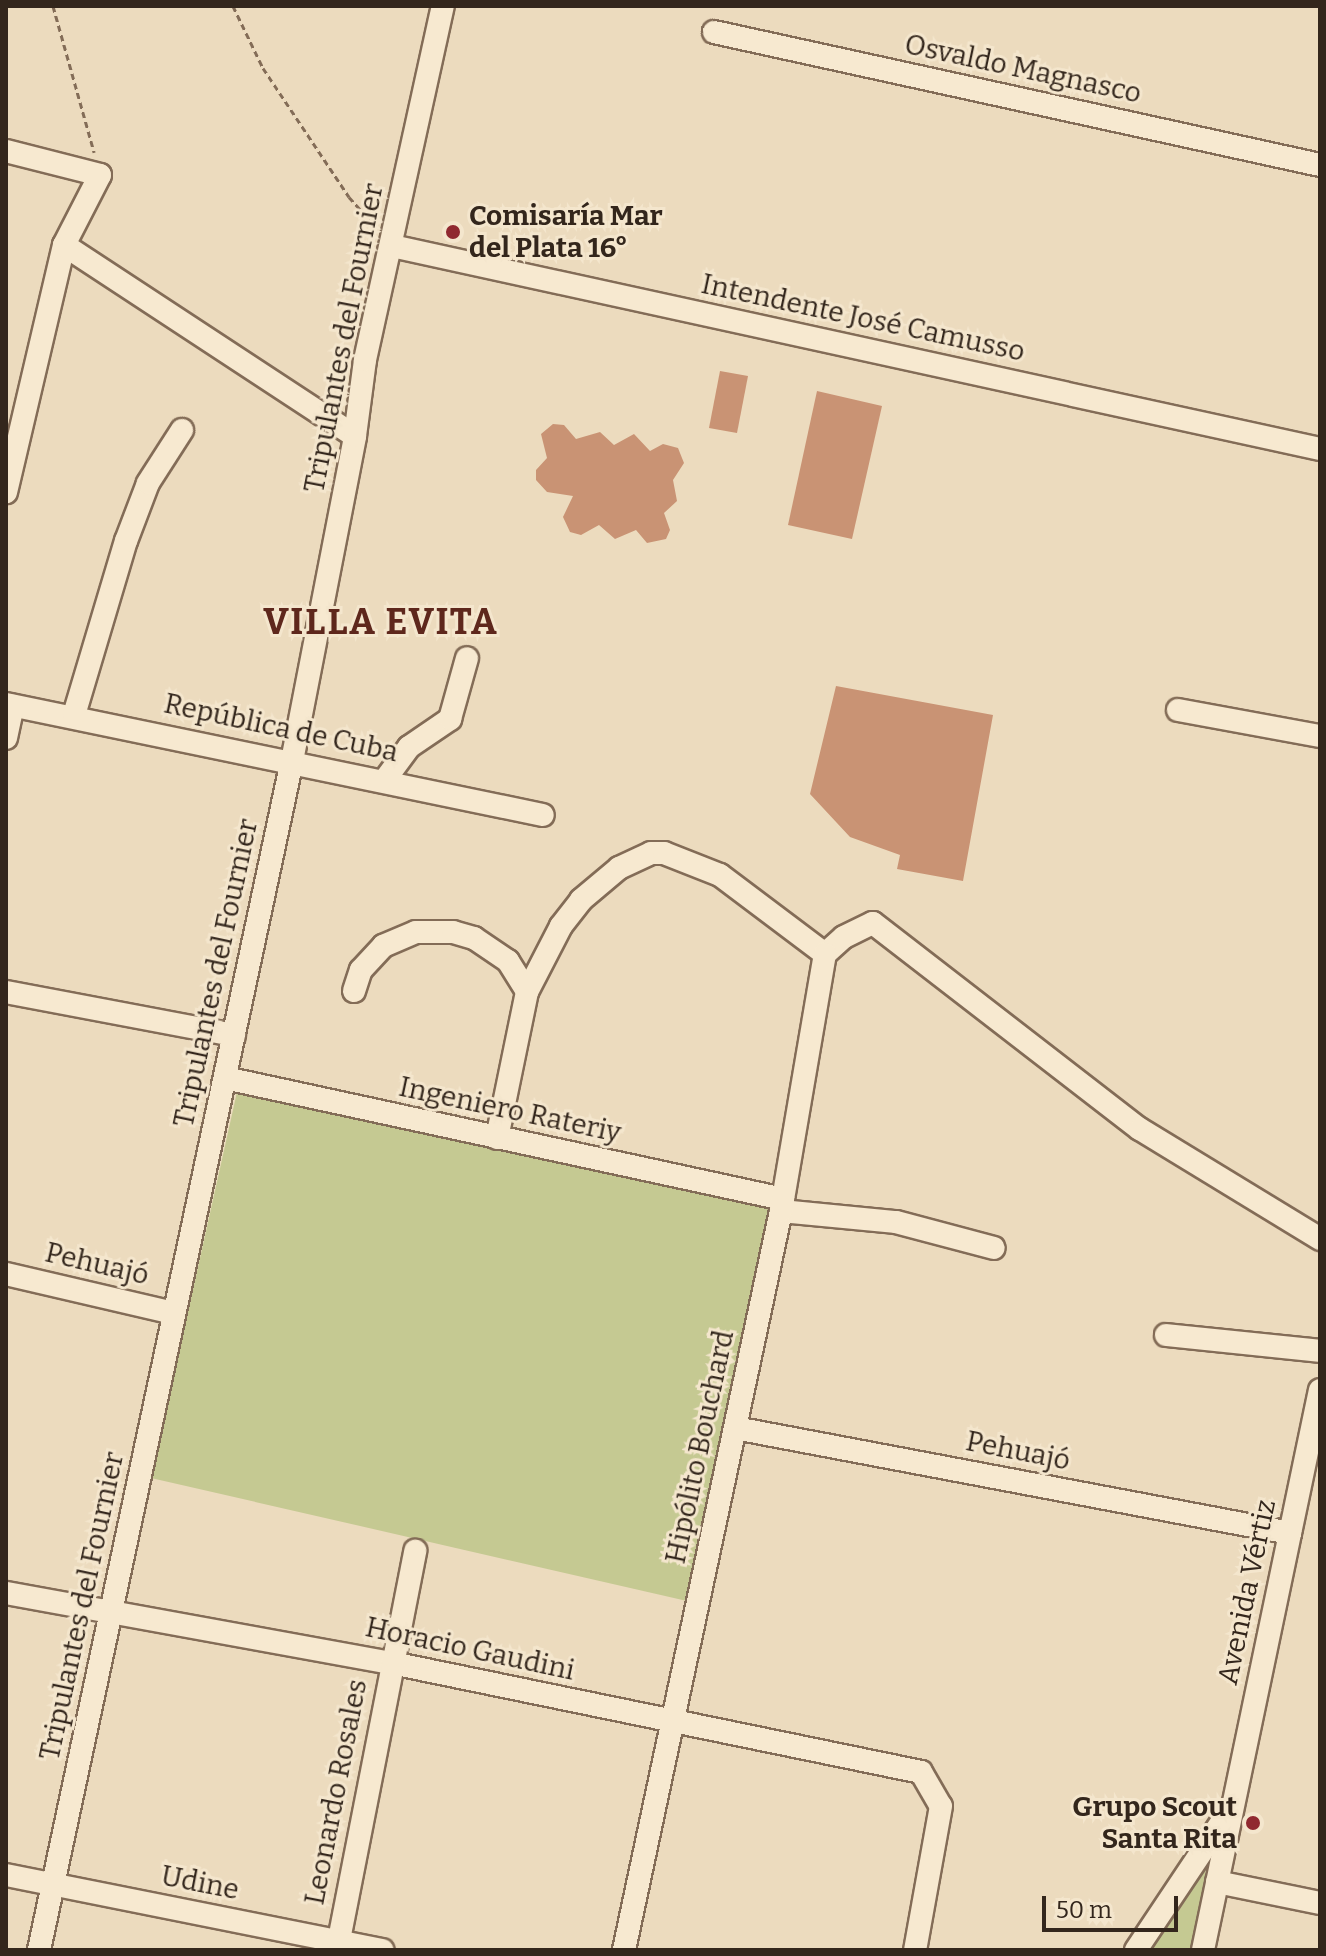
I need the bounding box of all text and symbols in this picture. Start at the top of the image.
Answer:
street label: Osvaldo Magnasco [902,28,1144,110]
street label: Tripulantes del Fournier [298,181,390,495]
place label: Comisaría Mar del Plata 16° [469,199,663,265]
marker: Comisaría Mar del Plata 16° [444,223,462,241]
street label: Intendente José Camusso [698,267,1028,369]
district label: VILLA EVITA [263,601,499,645]
street label: República de Cuba [161,687,401,769]
street label: Tripulantes del Fournier [167,816,265,1130]
street label: Ingeniero Rateriy [396,1070,624,1150]
street label: Pehuajó [42,1236,152,1292]
street label: Hipólito Bouchard [659,1327,741,1567]
street label: Pehuajó [963,1424,1073,1478]
street label: Tripulantes del Fournier [33,1449,131,1763]
street label: Avenida Vértiz [1211,1496,1283,1688]
street label: Horacio Gaudini [362,1610,578,1688]
street label: Leonardo Rosales [298,1676,374,1908]
place label: Grupo Scout Santa Rita [1072,1790,1237,1856]
marker: Grupo Scout Santa Rita [1244,1814,1262,1832]
street label: Udine [158,1859,242,1907]
scale bar [1046,1880,1182,1930]
text: 50 m [1056,1896,1112,1924]

